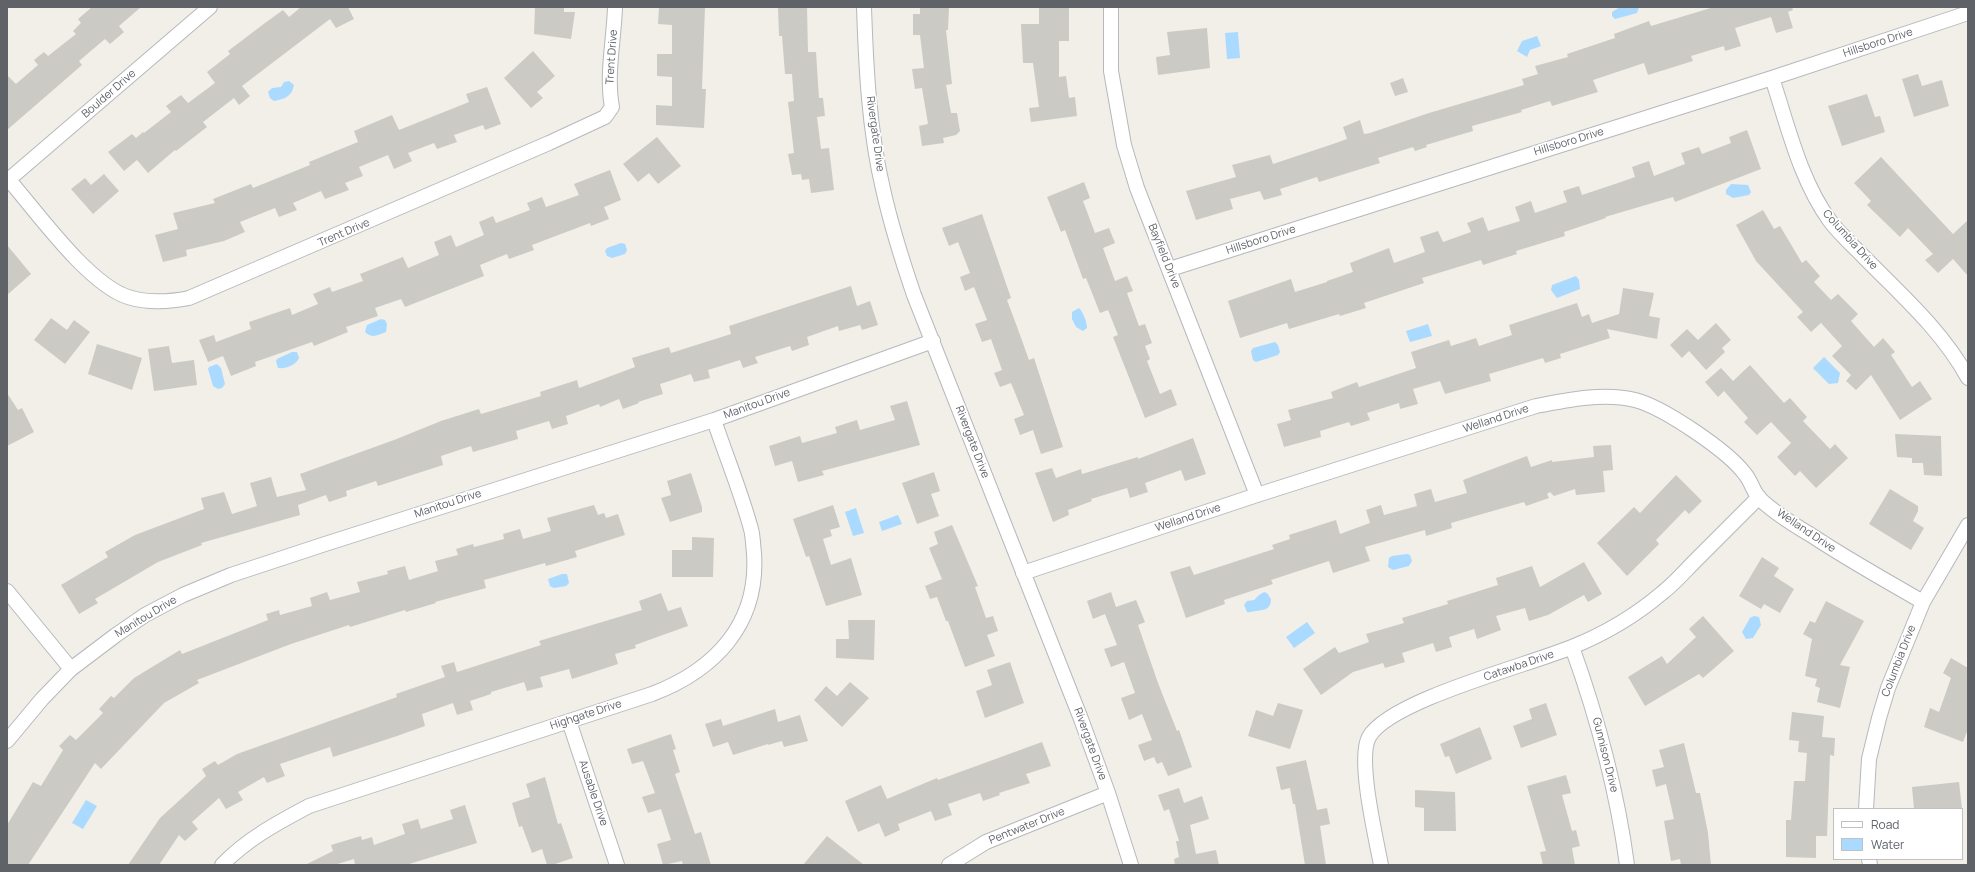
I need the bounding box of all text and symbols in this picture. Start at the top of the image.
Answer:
street label: Hillsboro Drive [1842,26,1914,60]
street label: Trent Drive [603,29,621,85]
street label: Boulder Drive [79,67,139,121]
street label: Rivergate Drive [863,95,887,173]
street label: Hillsboro Drive [1532,125,1606,159]
street label: Columbia Drive [1820,207,1880,273]
street label: Trent Drive [316,216,372,250]
street label: Bayfield Drive [1145,222,1183,290]
street label: Hillsboro Drive [1225,223,1297,257]
street label: Manitou Drive [722,386,792,422]
street label: Welland Drive [1462,402,1530,436]
street label: Rivergate Drive [952,404,992,480]
street label: Manitou Drive [413,487,483,521]
street label: Welland Drive [1154,501,1222,535]
street label: Welland Drive [1774,506,1838,556]
street label: Manitou Drive [113,593,179,641]
street label: Columbia Drive [1879,623,1919,699]
street label: Catawba Drive [1482,648,1556,684]
street label: Highgate Drive [549,697,623,733]
street label: Rivergate Drive [1071,706,1109,782]
street label: Gunnison Drive [1589,716,1621,794]
street label: Ausable Drive [576,758,610,828]
street label: Pentwater Drive [987,805,1067,847]
legend [1833,808,1963,860]
text: Road [1871,816,1899,833]
text: Water [1871,836,1904,853]

